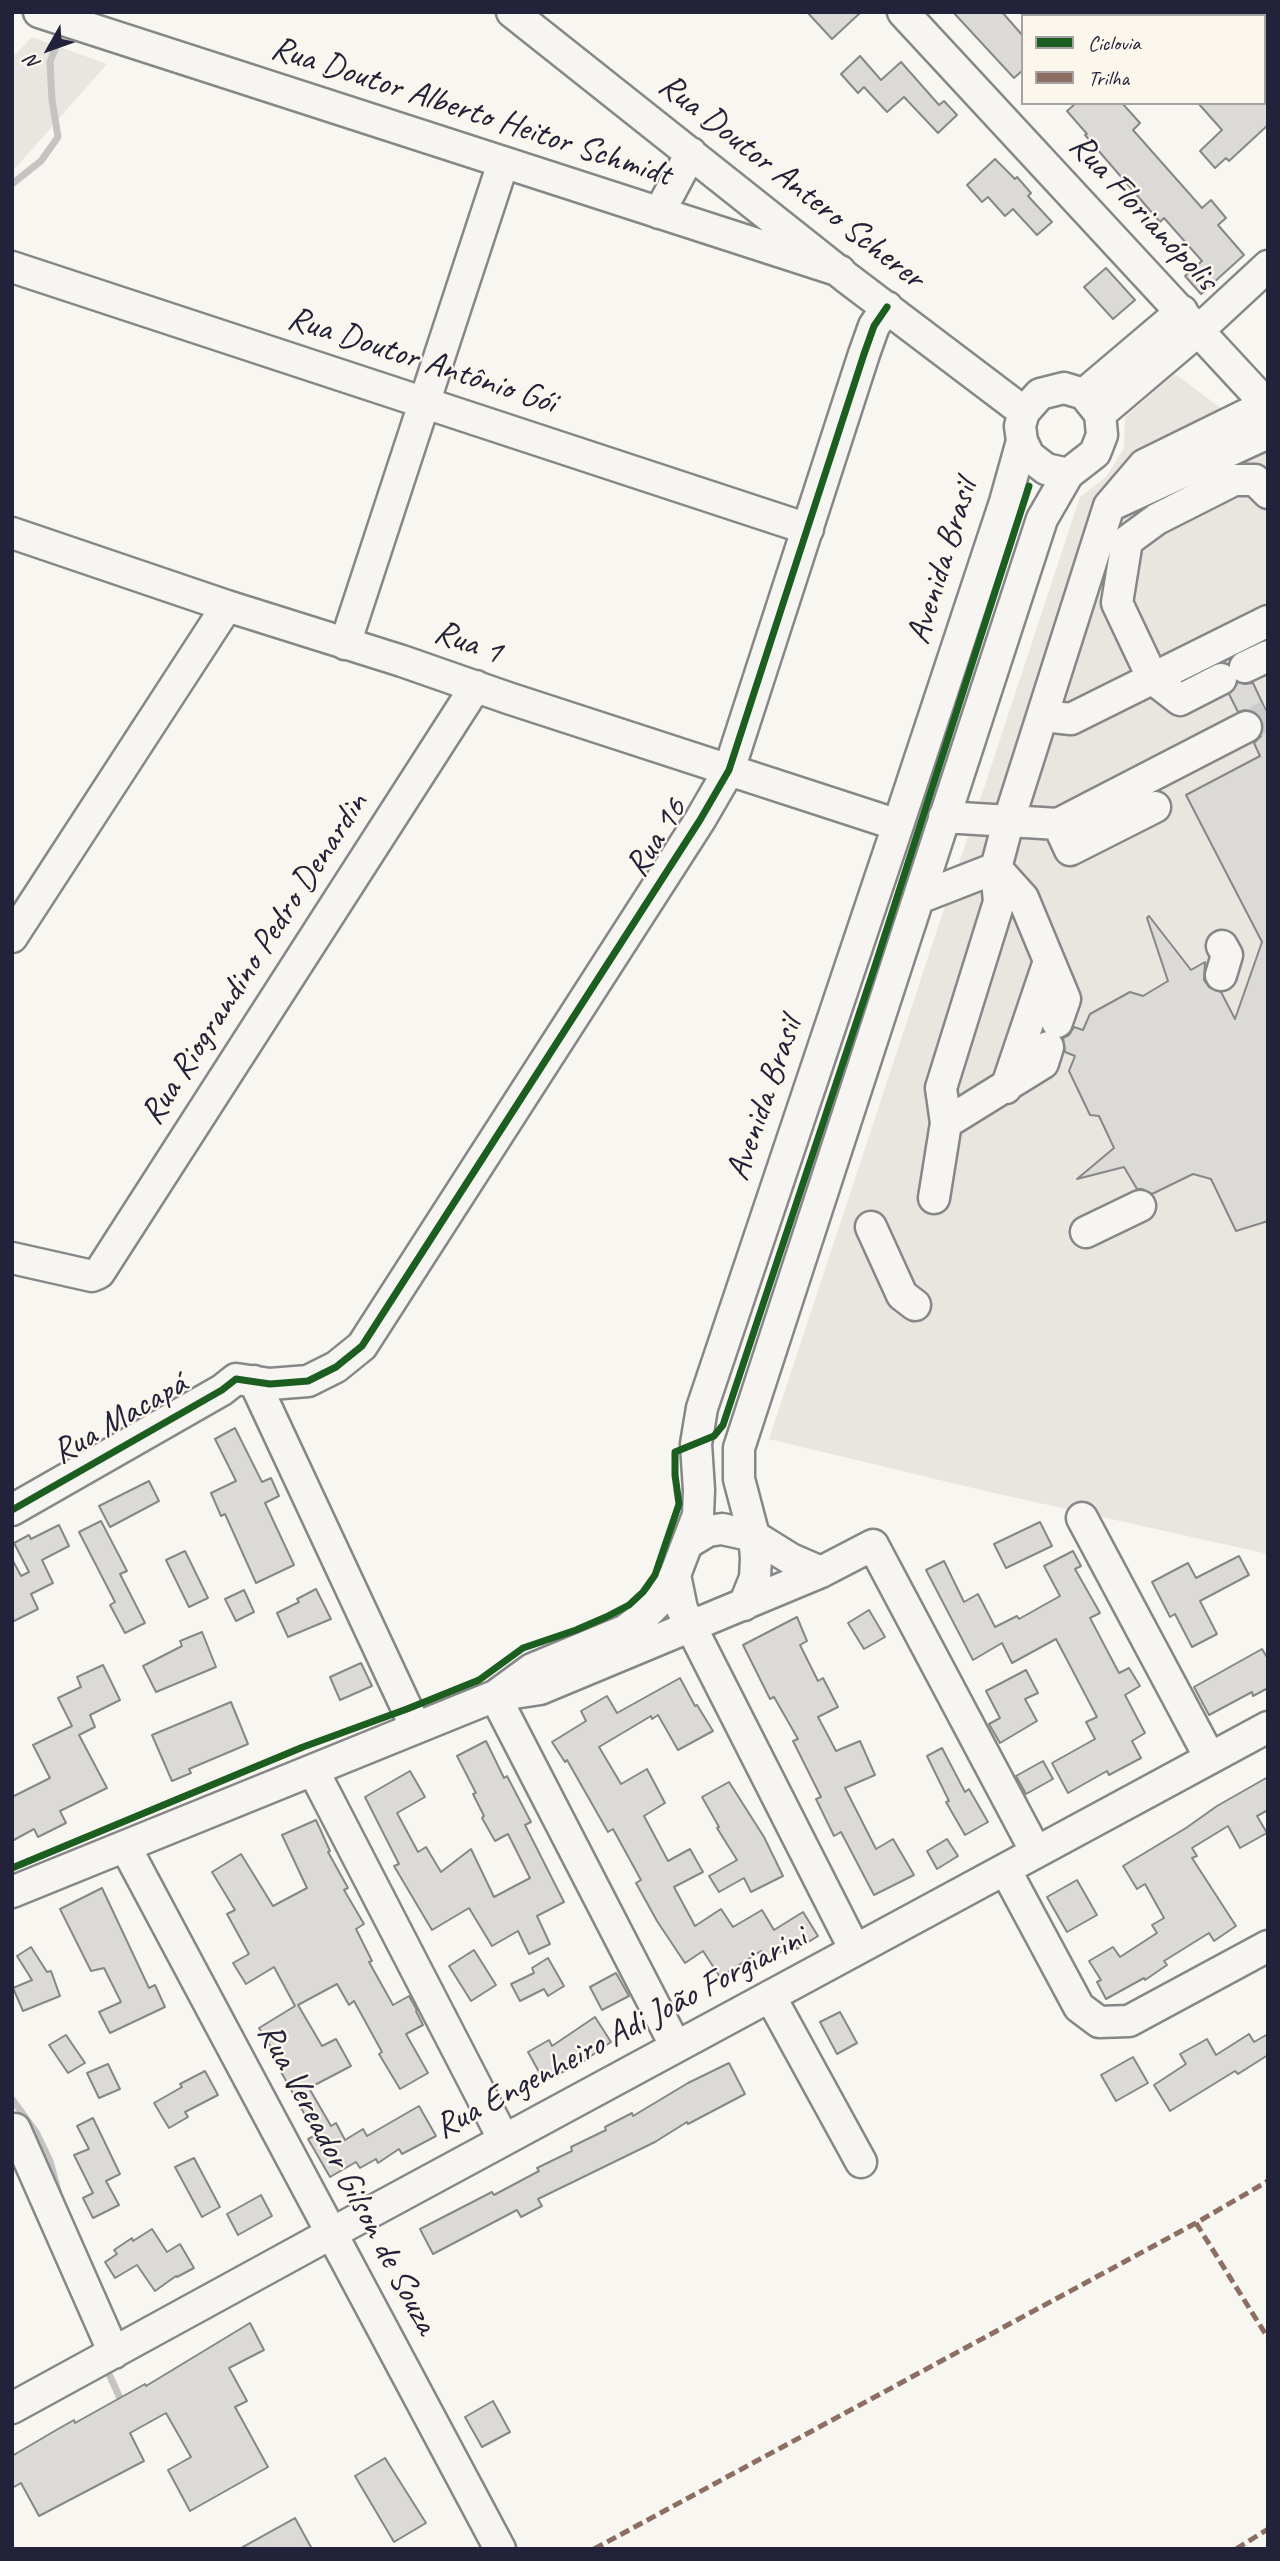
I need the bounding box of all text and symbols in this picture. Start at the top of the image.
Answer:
north arrow [14,14,84,84]
legend [1021,14,1266,105]
street label: Rua Doutor Alberto Heitor Schmidt [266,27,676,197]
text: Ciclovia [1088,30,1140,56]
text: N [20,50,46,75]
street label: Rua Doutor Antero Scherer [650,65,932,299]
text: Trilha [1088,65,1129,91]
street label: Rua Florianópolis [1060,126,1226,300]
street label: Rua Doutor Antônio Gói [282,298,562,424]
street label: Avenida Brasil [898,475,988,649]
street label: Rua 1 [428,611,508,675]
street label: Rua Riograndino Pedro Denardin [132,785,378,1133]
street label: Rua 16 [617,791,697,885]
street label: Avenida Brasil [718,1012,812,1186]
street label: Rua Macapá [45,1364,195,1474]
street label: Rua Engenheiro Adi João Forgiarini [428,1917,814,2149]
street label: Rua Vereador Gilson de Souza [247,2017,447,2341]

